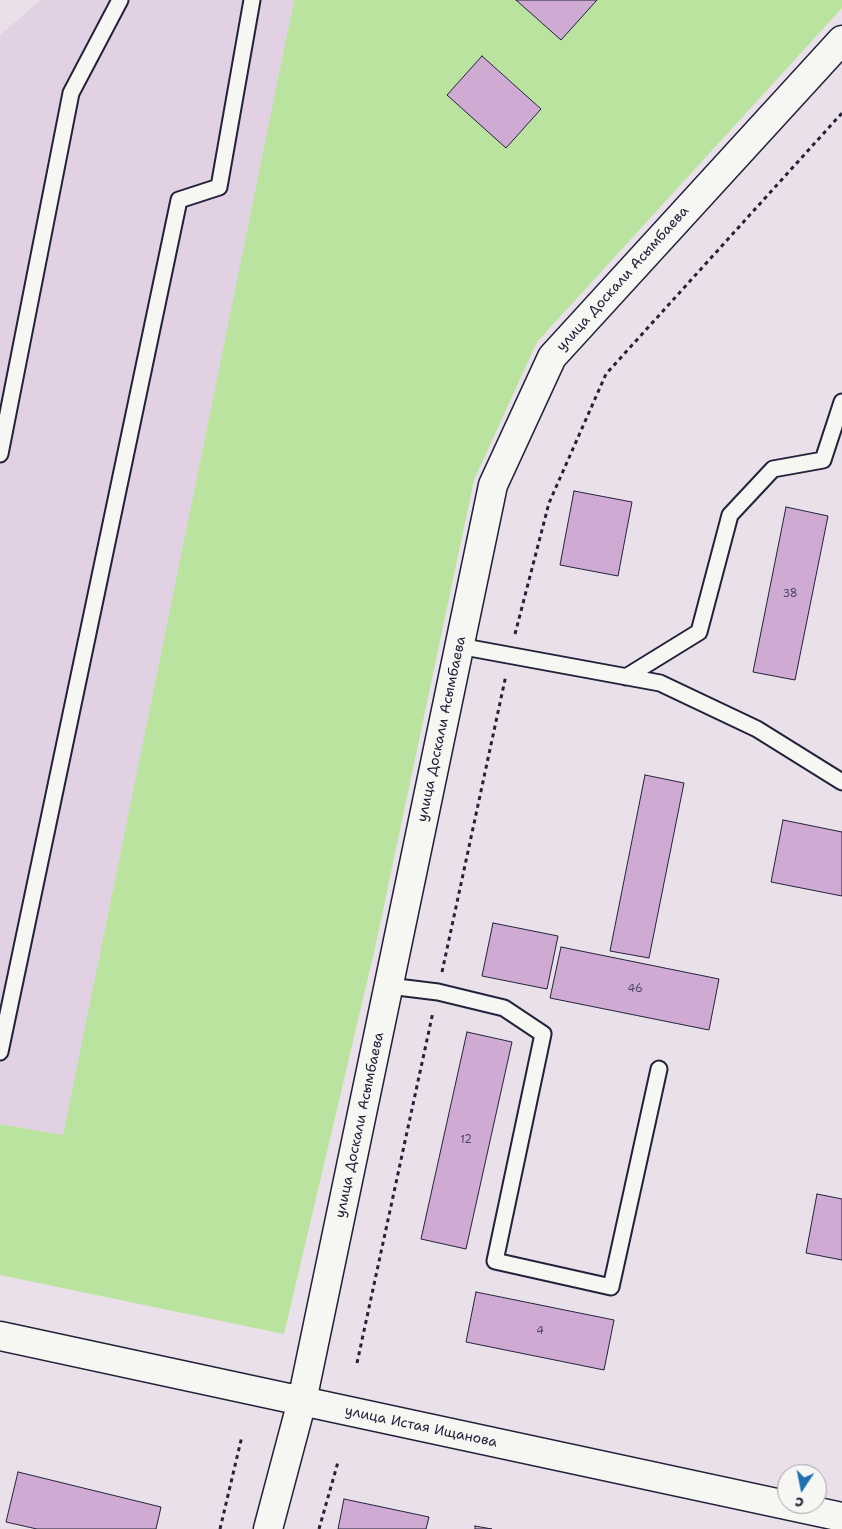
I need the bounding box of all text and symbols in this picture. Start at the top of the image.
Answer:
street label: улица Доскали Асымбаева [553,203,693,355]
house number: 38 [782,587,798,601]
street label: улица Доскали Асымбаева [414,635,470,823]
house number: 46 [627,982,643,996]
street label: улица Доскали Асымбаева [332,1031,388,1219]
house number: 12 [460,1133,472,1147]
house number: 4 [536,1324,544,1338]
street label: улица Истая Ищанова [343,1403,499,1451]
north arrow [777,1464,827,1514]
text: С [793,1493,805,1512]

